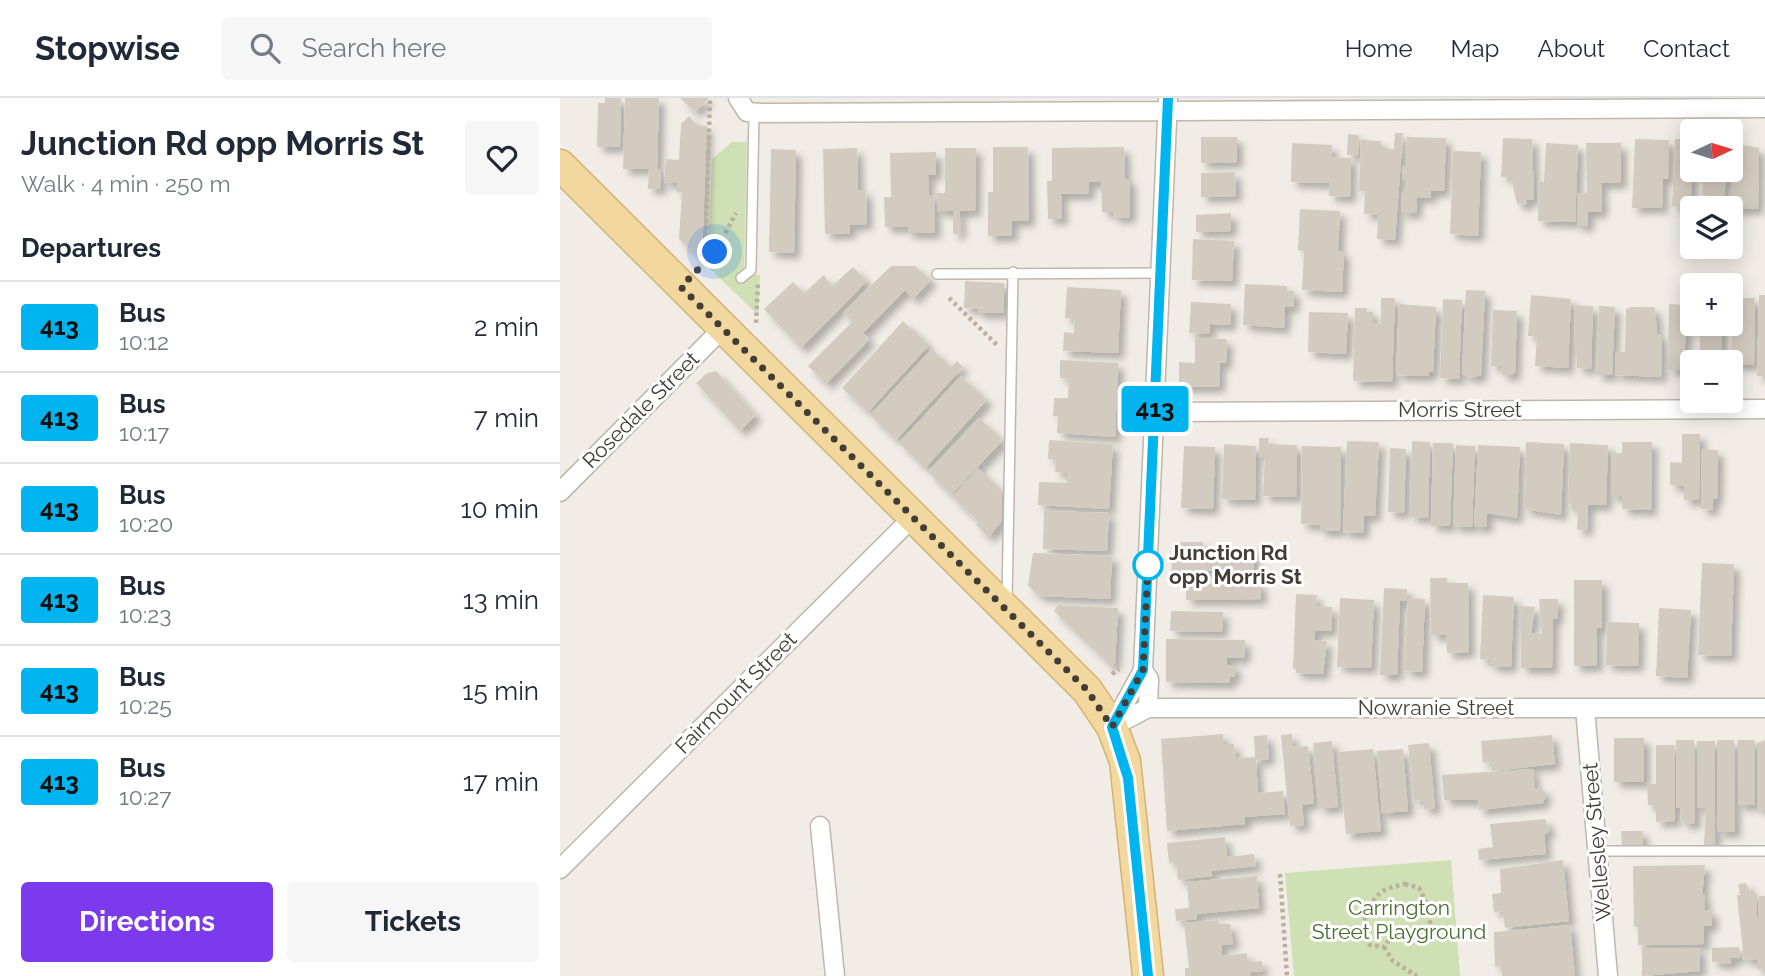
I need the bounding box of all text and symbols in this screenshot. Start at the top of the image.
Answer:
search box [222,17,712,80]
text: Stopwise [35,29,180,68]
icon: search [246,29,284,67]
text: Search here [302,33,446,63]
text: Home [1345,34,1413,63]
text: Map [1451,34,1499,63]
text: About [1537,34,1605,63]
text: Contact [1643,34,1730,63]
north arrow [1680,119,1743,182]
map controls [1680,119,1743,413]
button: heart [465,121,539,195]
text: Junction Rd opp Morris St [21,124,424,163]
text: Walk · 4 min · 250 m [21,170,231,197]
button: layers [1680,196,1743,259]
text: Departures [21,233,161,263]
your location [697,234,732,269]
button: + [1680,273,1743,336]
text: Bus [119,298,166,328]
text: 413 [40,312,79,341]
text: 2 min [474,312,539,342]
text: 10:12 [119,328,169,355]
street label: Rosedale Street [577,346,704,473]
button: − [1680,350,1743,413]
line badge: 413 [1115,386,1195,432]
text: Bus [119,389,166,419]
text: 413 [1136,394,1174,423]
street label: Morris Street [1398,397,1522,422]
text: 413 [40,403,79,432]
text: 7 min [474,403,539,433]
text: 10:17 [119,419,169,446]
text: Bus [119,480,166,510]
text: 413 [40,494,79,523]
text: 10 min [461,494,539,524]
text: 10:20 [119,510,173,537]
place label: Junction Rd opp Morris St [1169,540,1302,589]
marker: Junction Rd opp Morris St [1133,550,1163,580]
text: Bus [119,571,166,601]
text: 413 [40,585,79,614]
text: 13 min [463,585,539,615]
text: 10:23 [119,601,172,628]
street label: Fairmount Street [670,627,802,759]
text: Bus [119,662,166,692]
text: 413 [40,676,79,705]
text: 15 min [462,676,539,706]
text: 10:25 [119,692,172,719]
street label: Nowranie Street [1358,695,1514,720]
text: Bus [119,753,166,783]
street label: Wellesley Street [1577,762,1616,922]
text: 413 [40,767,79,796]
text: 17 min [463,767,539,797]
text: 10:27 [119,783,172,810]
button: Directions [21,882,273,962]
button: Tickets [287,882,539,962]
park label: Carrington Street Playground [1312,895,1486,944]

